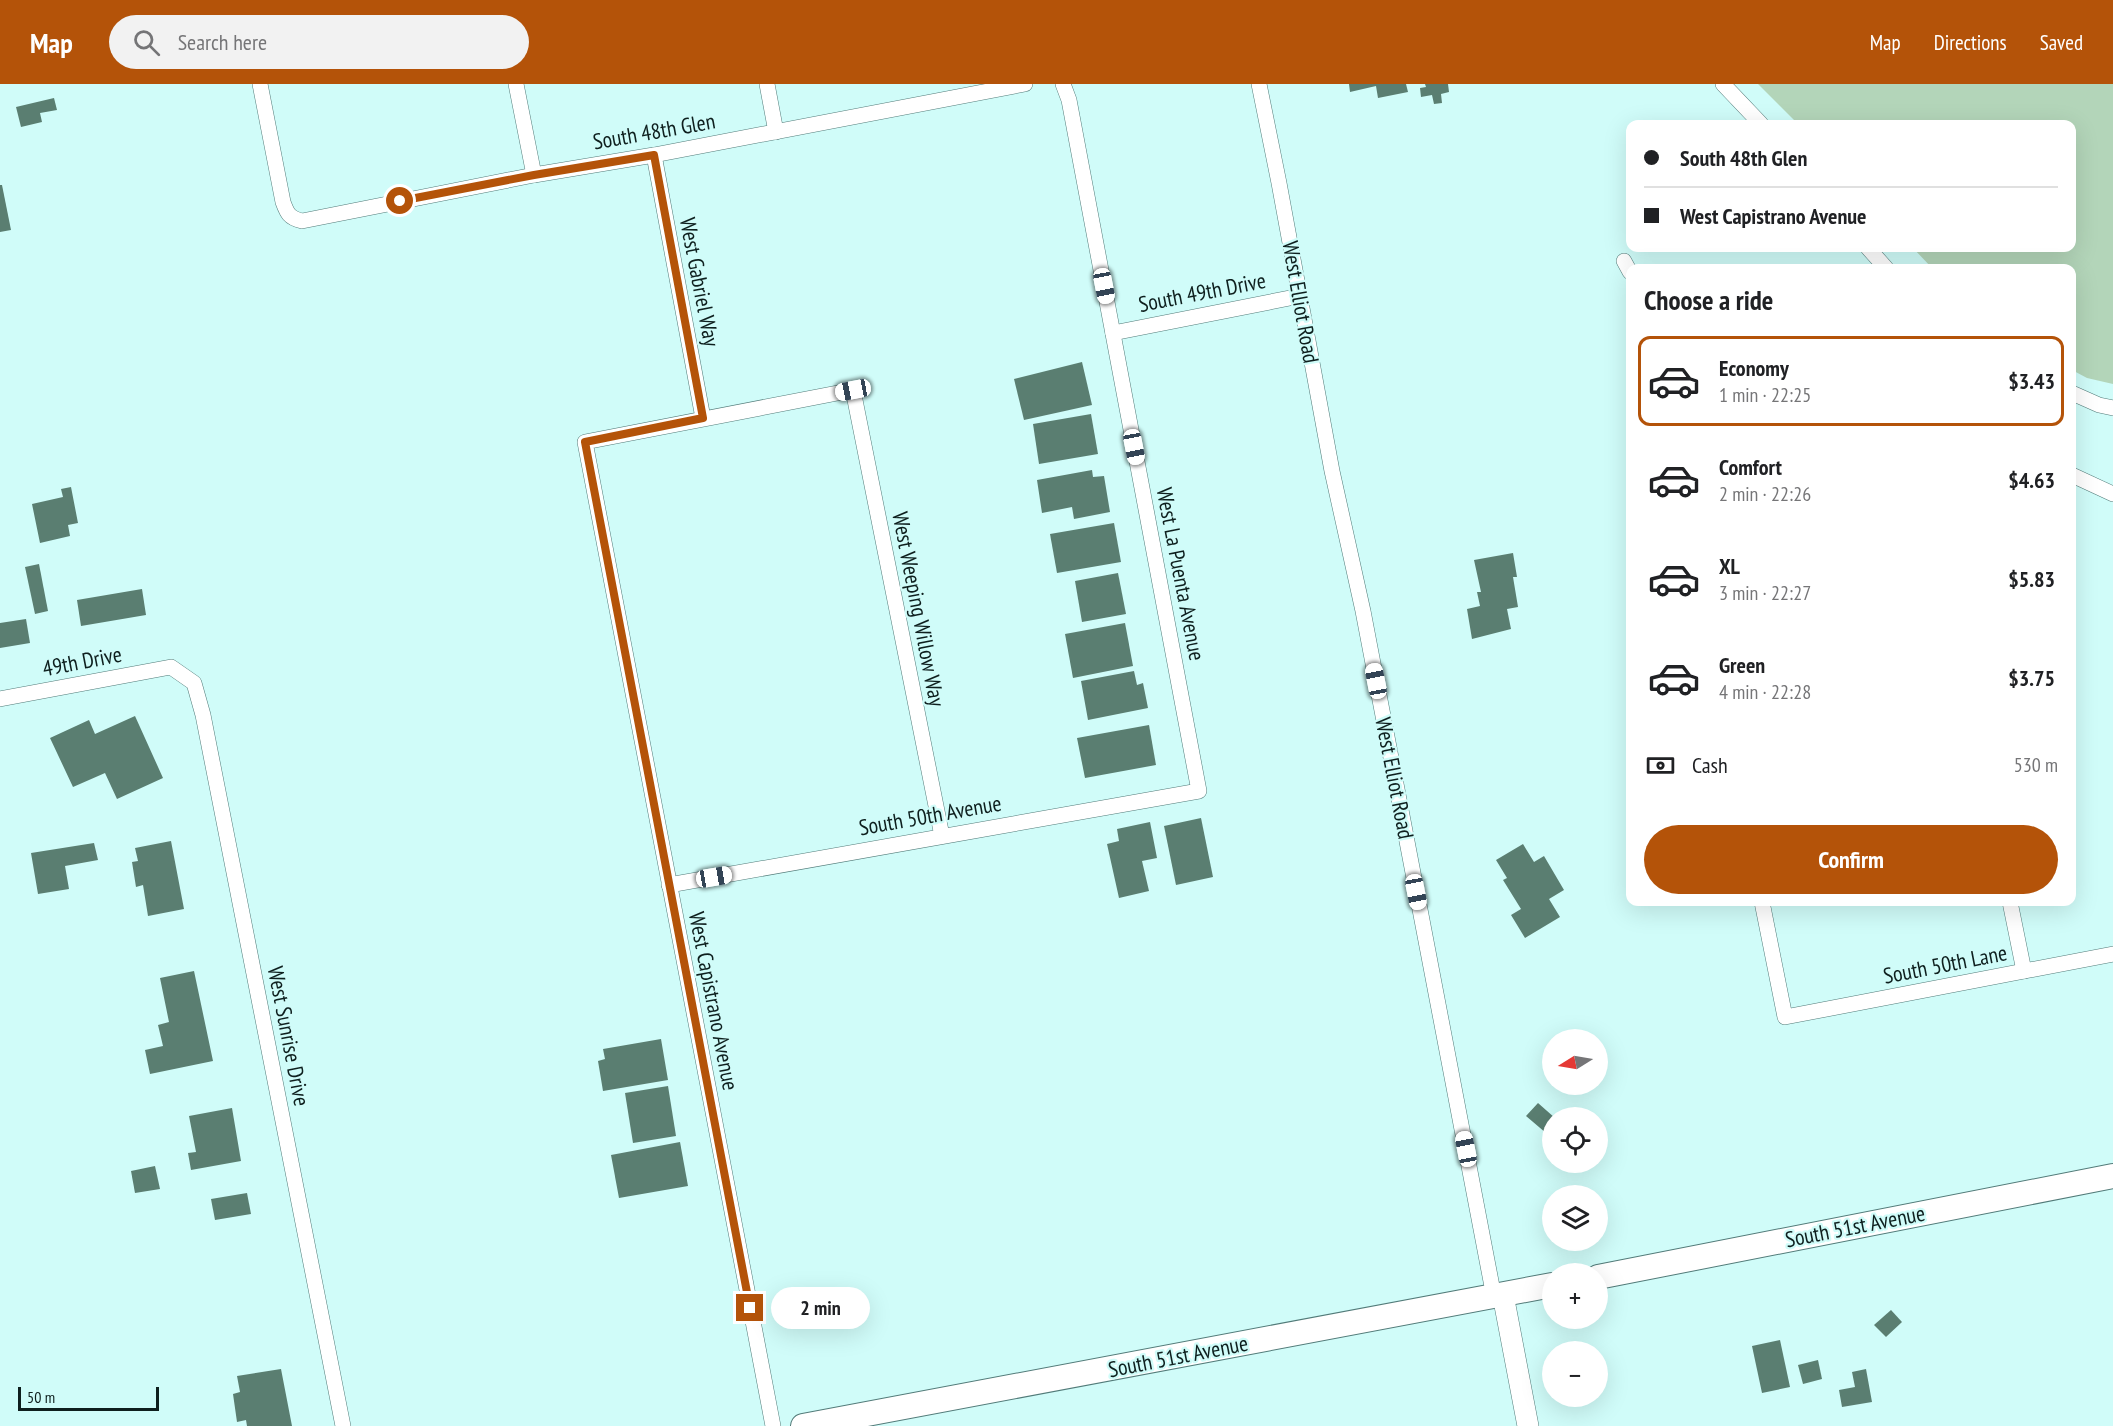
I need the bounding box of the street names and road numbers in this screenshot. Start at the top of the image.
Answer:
street label: South 48th Glen [591,106,717,156]
street label: West Gabriel Way [674,215,726,350]
street label: West Elliot Road [1276,239,1326,365]
street label: South 49th Drive [1136,266,1268,318]
street label: West La Puenta Avenue [1150,485,1212,663]
street label: West Weeping Willow Way [886,509,952,709]
street label: 49th Drive [40,640,124,682]
street label: West Elliot Road [1369,715,1421,841]
street label: South 50th Avenue [857,789,1003,841]
street label: West Capistrano Avenue [683,909,745,1093]
street label: South 50th Lane [1881,938,2009,990]
street label: West Sunrise Drive [262,964,316,1108]
street label: South 51st Avenue [1783,1199,1927,1253]
street label: South 51st Avenue [1106,1329,1250,1383]

